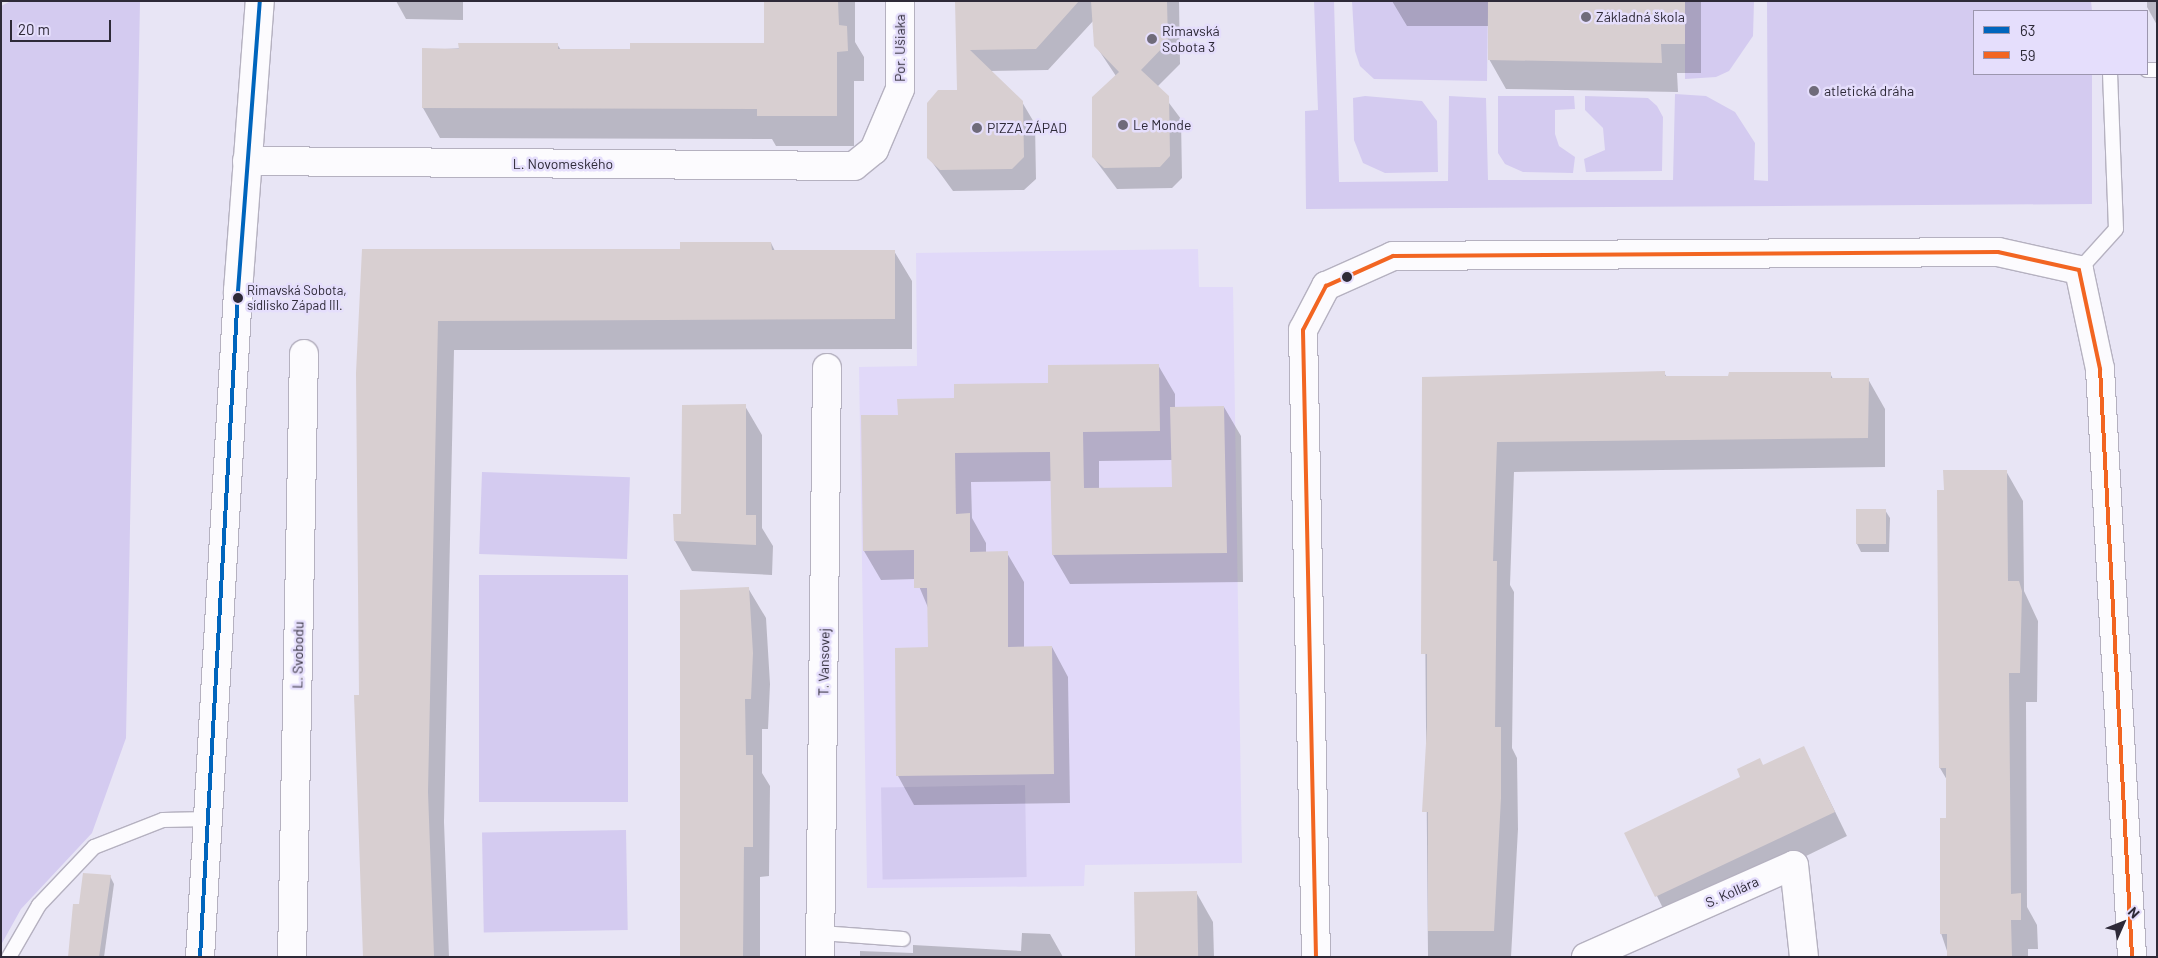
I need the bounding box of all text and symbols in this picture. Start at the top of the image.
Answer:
place label: Základná škola [1596,9,1685,25]
scale bar [12,10,114,42]
legend [1973,10,2148,75]
marker: Základná škola [1580,11,1592,23]
street label: Por. Ušiaka [892,14,908,82]
text: 20 m [18,20,50,38]
text: 63 [2020,21,2035,39]
place label: Rimavská Sobota 3 [1162,23,1220,56]
marker: Rimavská Sobota 3 [1146,33,1158,45]
text: 59 [2020,46,2036,64]
place label: atletická dráha [1824,83,1914,99]
marker: atletická dráha [1808,85,1820,97]
place label: Le Monde [1133,117,1191,133]
marker: Le Monde [1117,119,1129,131]
place label: PIZZA ZÁPAD [987,120,1067,136]
marker: PIZZA ZÁPAD [971,122,983,134]
street label: L. Novomeského [513,156,613,172]
unlabelled marker [1342,272,1352,282]
place label: Rimavská Sobota, sídlisko Západ III. [247,283,347,314]
marker: Rimavská Sobota, sídlisko Západ III. [233,293,243,303]
street label: L. Svobodu [289,621,307,689]
street label: T. Vansovej [815,628,833,696]
street label: S. Kollára [1703,873,1761,911]
north arrow [2098,898,2148,948]
text: N [2125,903,2143,921]

